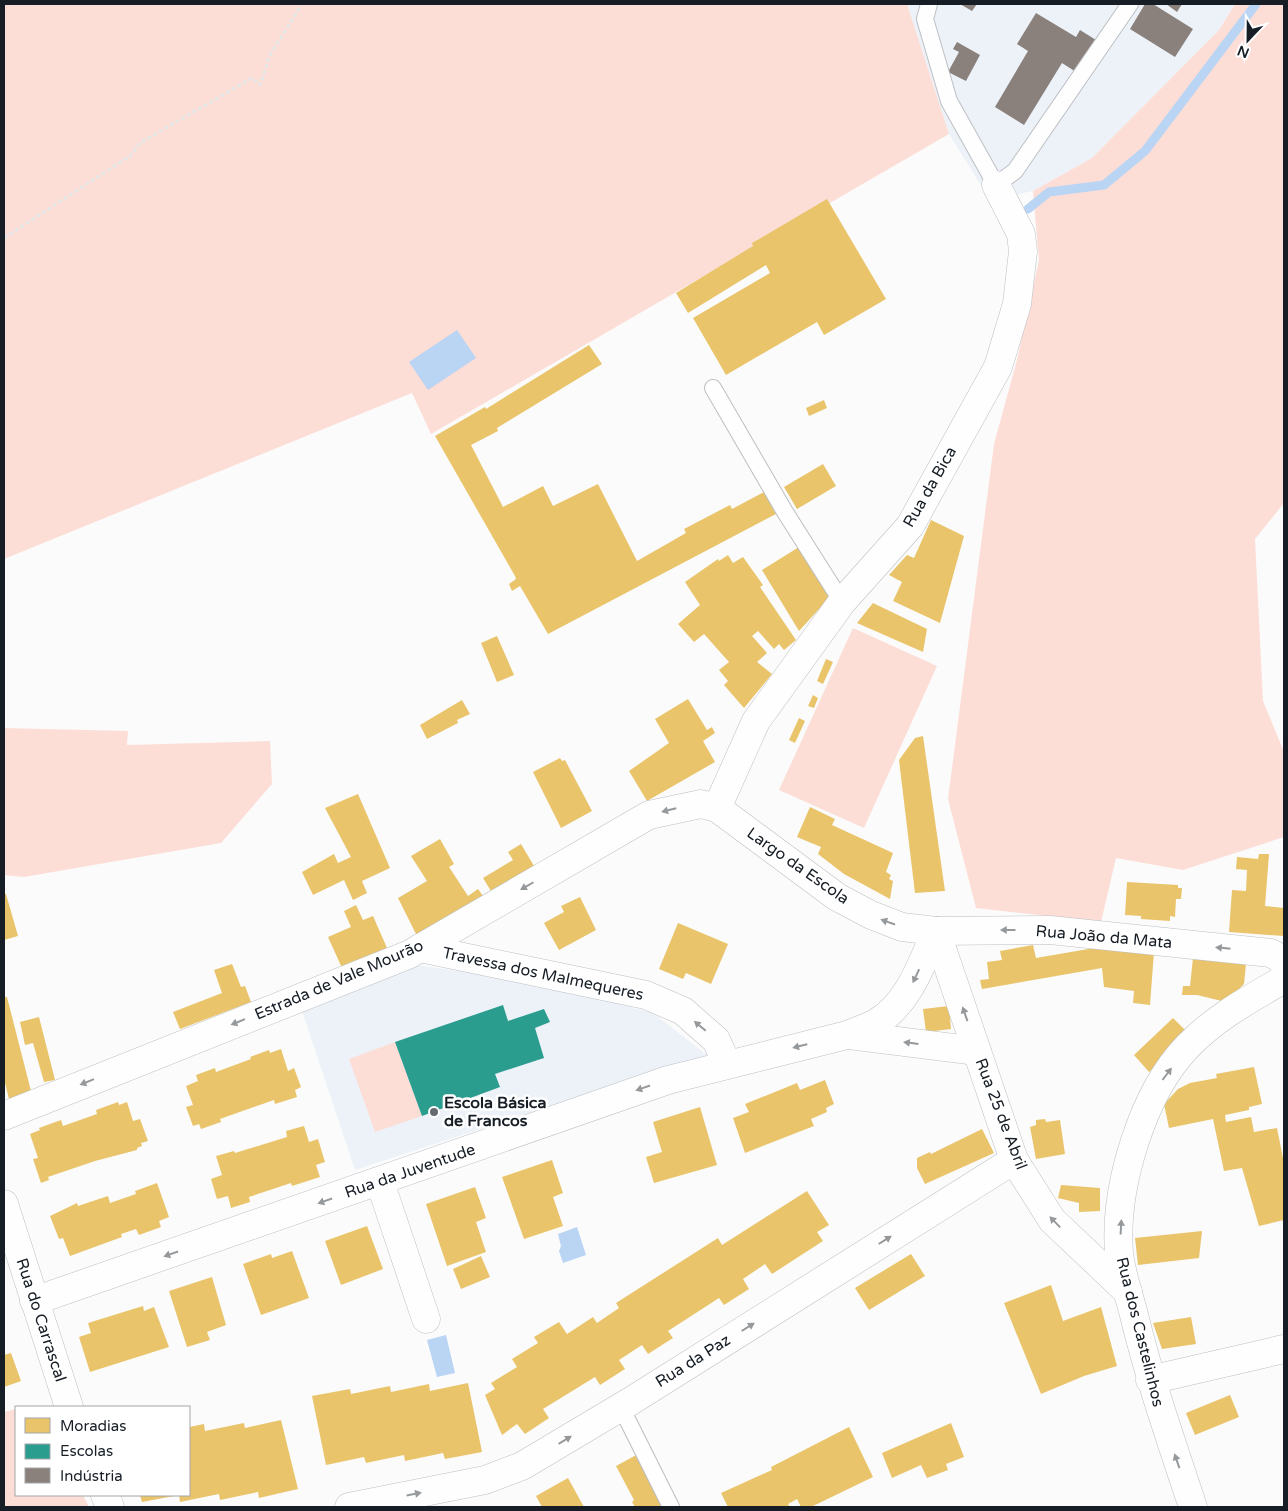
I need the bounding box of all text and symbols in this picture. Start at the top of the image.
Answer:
north arrow [1223,15,1273,65]
text: N [1235,42,1252,62]
street label: Rua da Bica [899,443,961,531]
one-way arrow [662,806,677,814]
street label: Largo da Escola [743,823,853,909]
one-way arrow [520,882,533,891]
one-way arrow [881,918,896,925]
street label: Rua João da Mata [1035,921,1173,953]
one-way arrow [1000,927,1016,935]
street label: Estrada de Vale Mourão [252,935,426,1025]
street label: Travessa dos Malmequeres [441,943,645,1005]
one-way arrow [1214,944,1230,952]
one-way arrow [912,969,920,983]
one-way arrow [960,1007,968,1022]
one-way arrow [230,1018,245,1026]
one-way arrow [693,1020,706,1031]
one-way arrow [903,1039,919,1047]
one-way arrow [792,1042,807,1050]
street label: Rua 25 de Abril [971,1055,1031,1173]
one-way arrow [1161,1068,1172,1081]
one-way arrow [80,1079,94,1087]
one-way arrow [635,1085,650,1093]
place label: Escola Básica de Francos [444,1093,546,1131]
marker: Escola Básica de Francos [428,1106,440,1118]
street label: Rua da Juventude [342,1139,478,1203]
one-way arrow [317,1198,332,1205]
one-way arrow [1049,1216,1061,1228]
one-way arrow [1117,1219,1125,1235]
one-way arrow [879,1235,892,1245]
one-way arrow [163,1250,178,1258]
street label: Rua dos Castelinhos [1112,1255,1168,1409]
street label: Rua do Carrascal [12,1256,70,1384]
one-way arrow [741,1322,755,1332]
street label: Rua da Paz [652,1330,734,1392]
legend [15,1406,190,1496]
text: Moradias [60,1417,126,1435]
one-way arrow [559,1436,572,1445]
text: Escolas [60,1442,113,1460]
one-way arrow [1173,1453,1181,1468]
text: Indústria [60,1467,123,1485]
one-way arrow [406,1490,422,1498]

